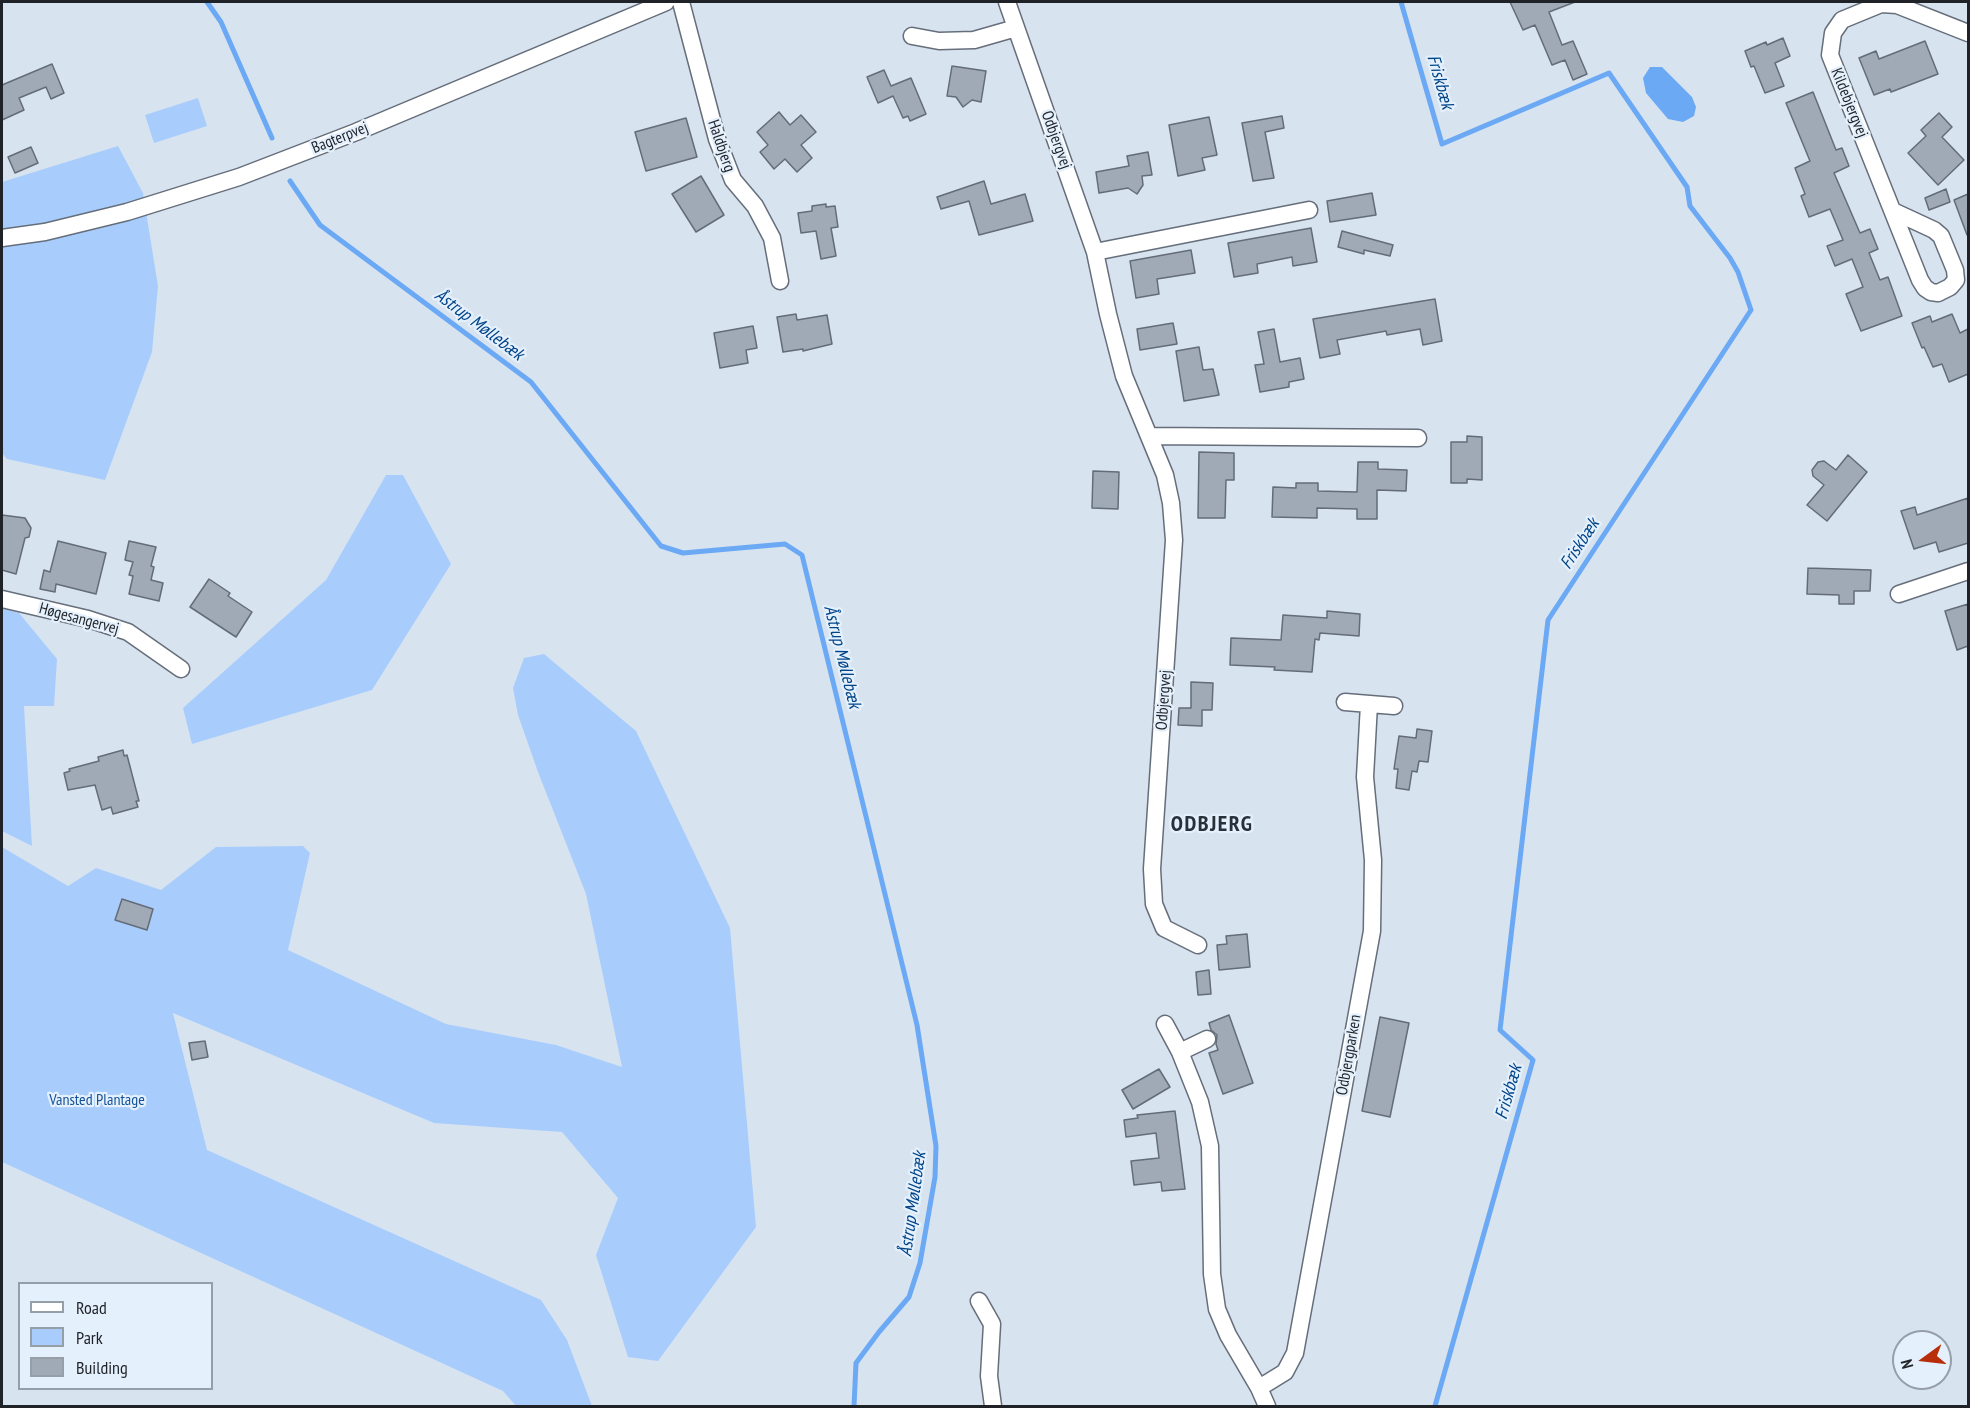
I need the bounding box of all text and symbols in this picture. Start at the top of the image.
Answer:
water label: Friskbæk [1422,52,1458,112]
street label: Kildebjergvej [1826,65,1872,141]
street label: Odbjergvej [1037,108,1075,172]
street label: Haldbjerg [703,117,739,175]
street label: Bagterpvej [309,118,371,158]
water label: Åstrup Møllebæk [430,285,528,365]
water label: Friskbæk [1556,515,1604,573]
street label: Høgesangervej [37,599,121,639]
water label: Åstrup Møllebæk [819,603,865,711]
street label: Odbjergvej [1152,669,1176,731]
district label: ODBJERG [1171,812,1253,838]
street label: Odbjergparken [1332,1013,1366,1097]
water label: Friskbæk [1491,1062,1527,1122]
park label: Vansted Plantage [49,1090,145,1110]
water label: Åstrup Møllebæk [895,1150,931,1258]
legend [18,1282,213,1390]
text: Road [76,1296,107,1319]
text: Park [76,1326,103,1349]
north arrow [1892,1330,1952,1390]
text: Building [76,1356,128,1379]
text: N [1896,1357,1917,1371]

